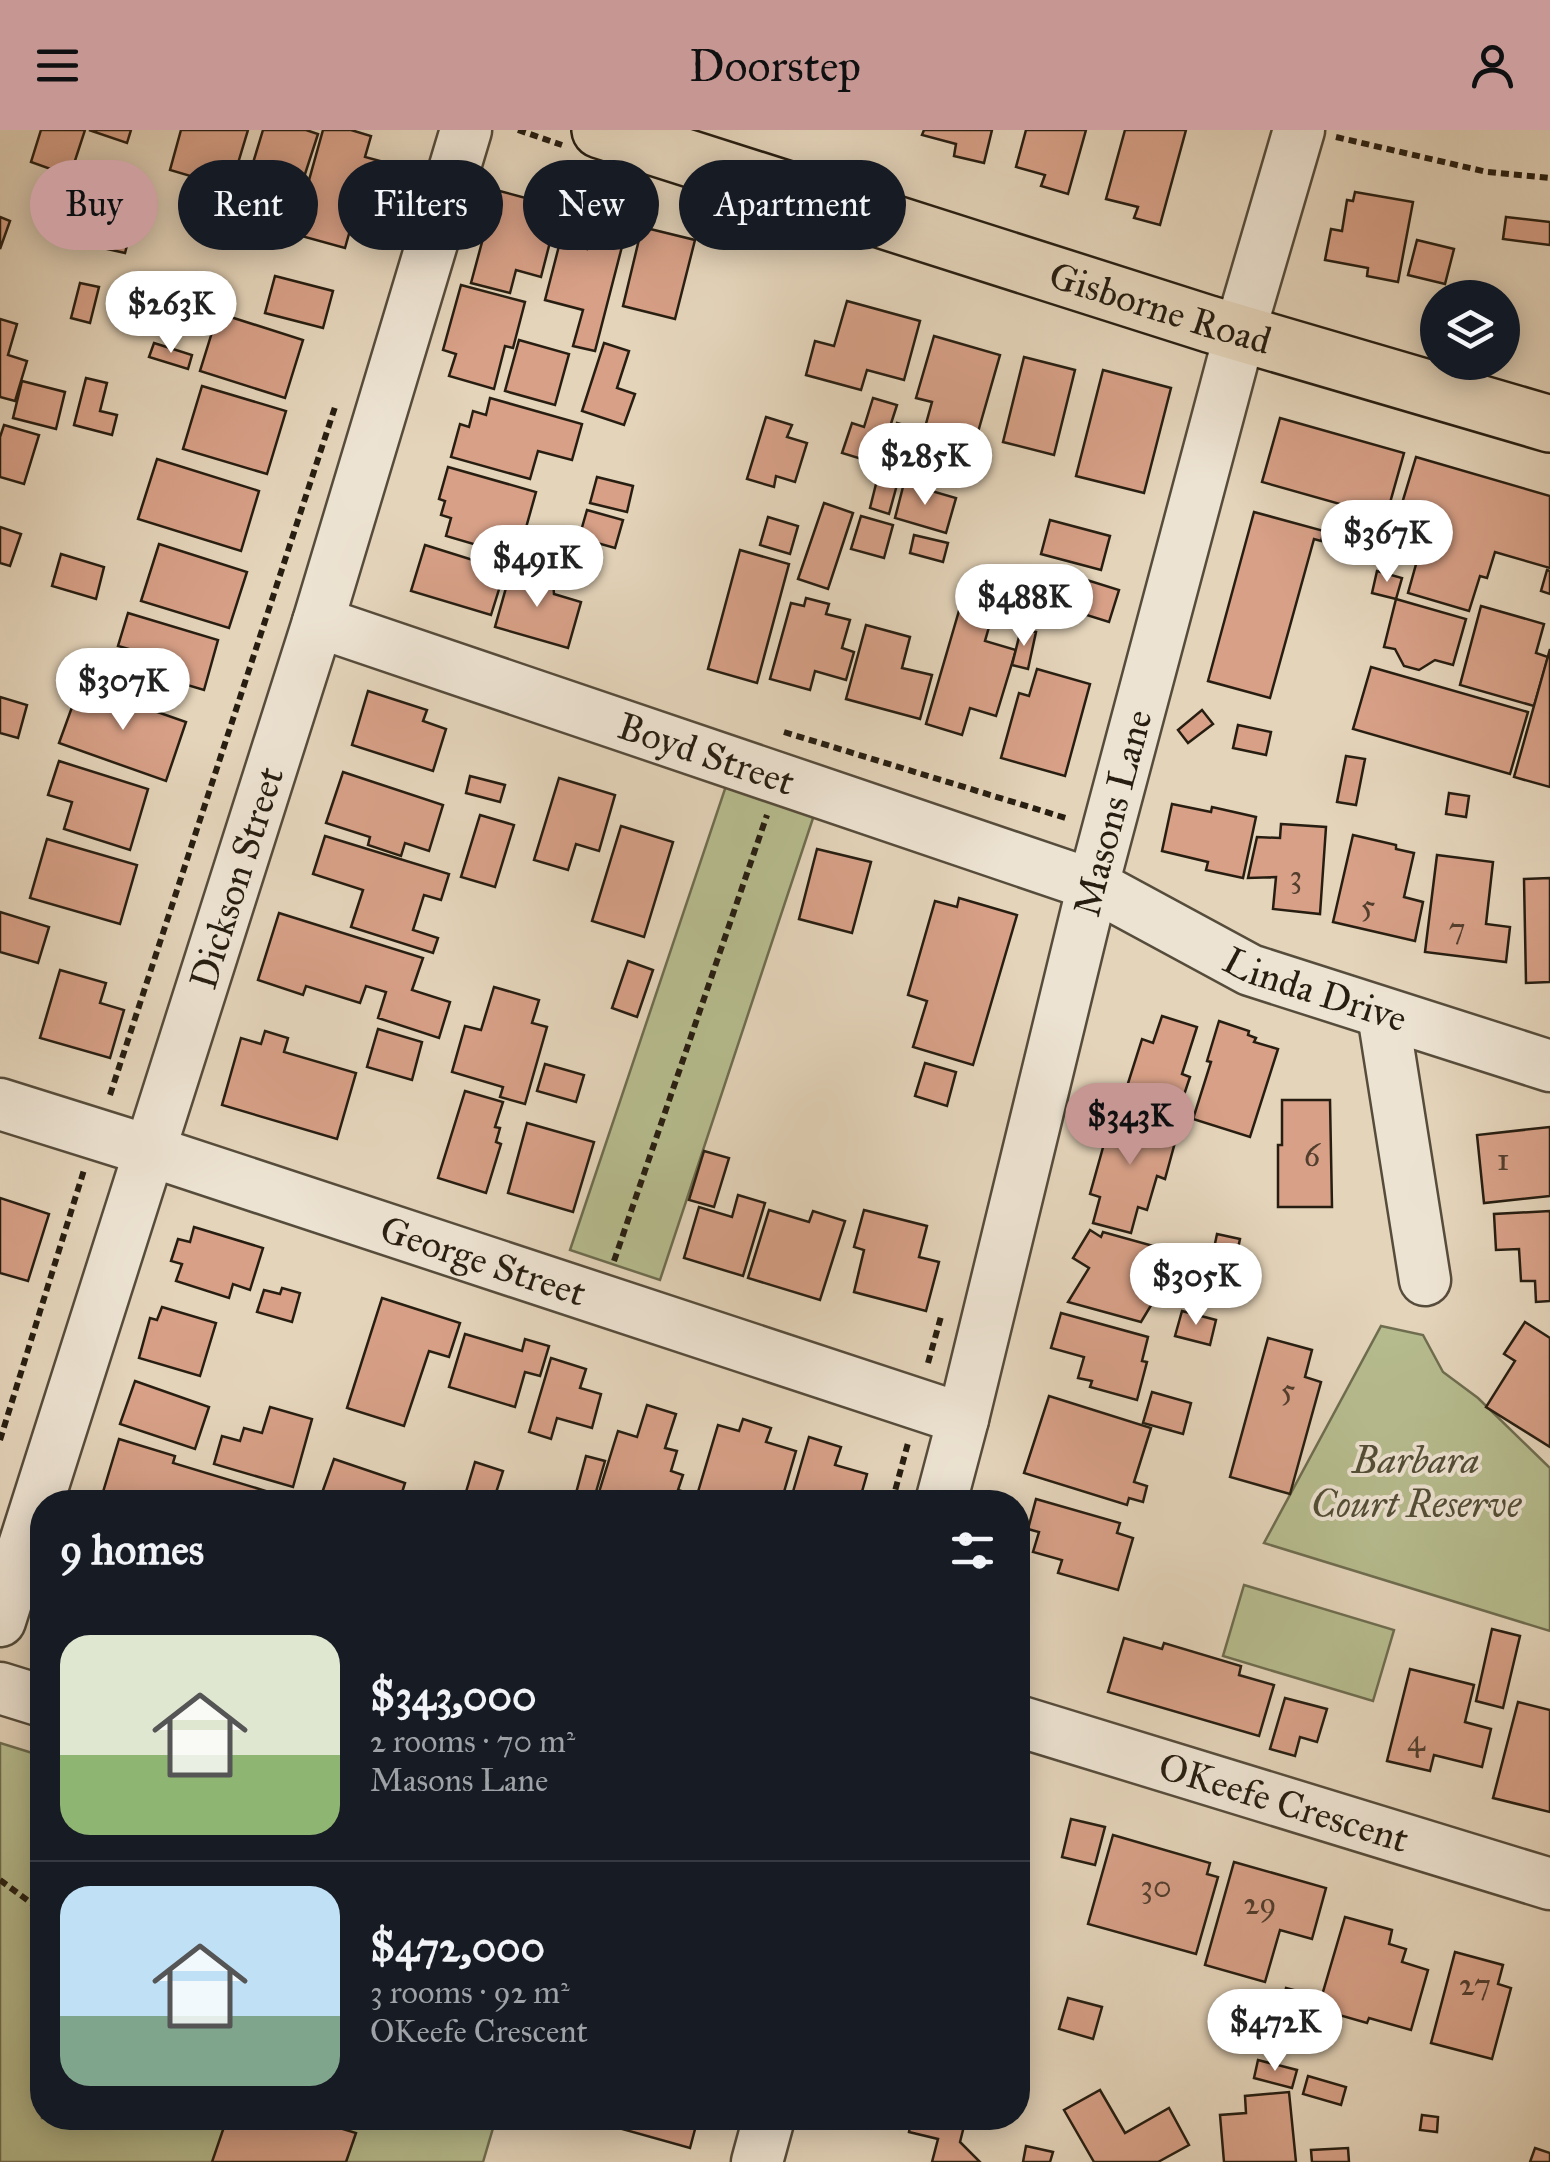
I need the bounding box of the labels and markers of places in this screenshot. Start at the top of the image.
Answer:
pin: $263K [101,271,241,356]
pin: $285K [855,423,995,508]
pin: $367K [1317,500,1457,585]
pin: $491K [467,525,607,610]
pin: $488K [954,564,1094,649]
pin: $307K [53,648,193,733]
pin: $343K [1060,1083,1200,1168]
pin: $305K [1126,1243,1266,1328]
pin: $472K [1205,1989,1345,2074]

